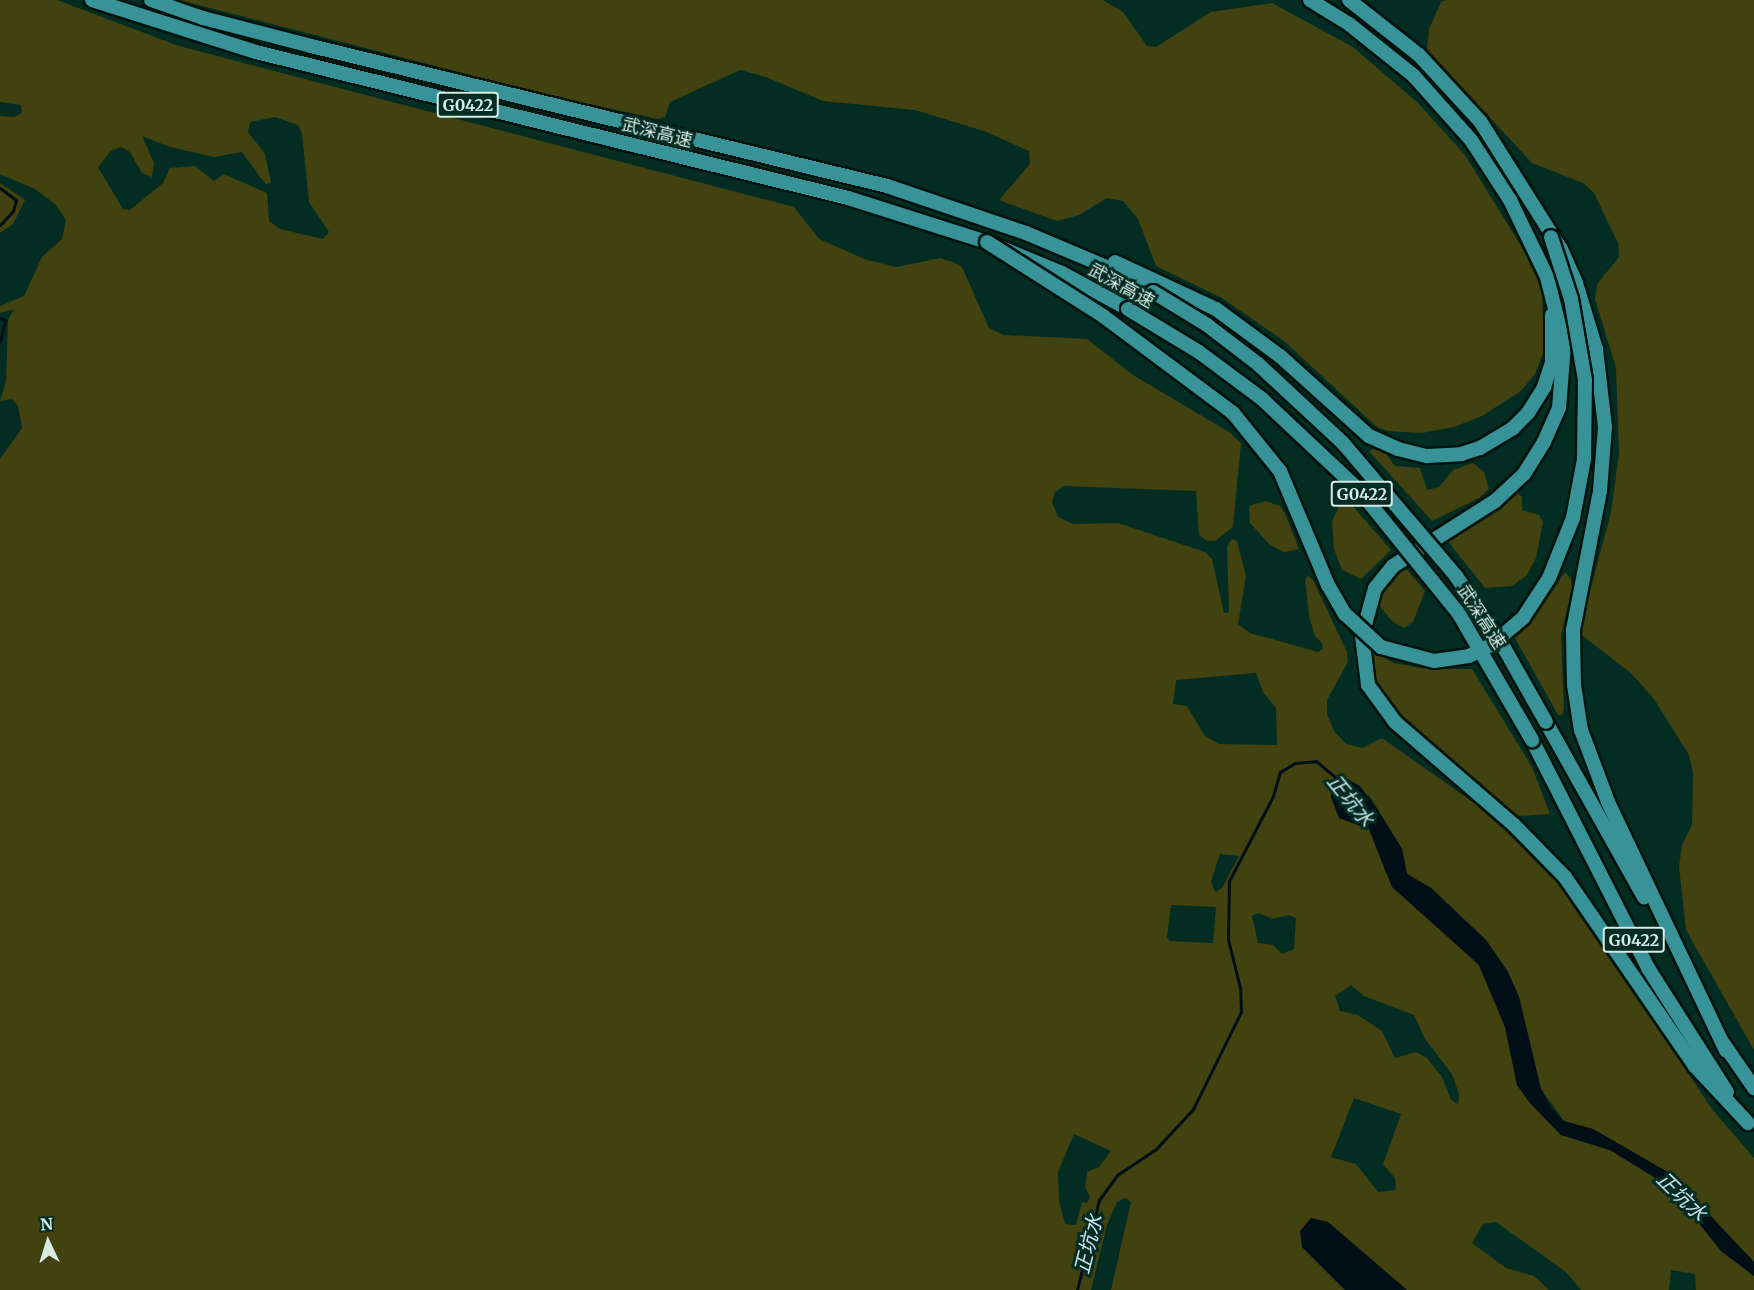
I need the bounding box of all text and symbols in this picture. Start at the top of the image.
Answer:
road number: G0422 [436,92,500,118]
street label: 武深高速 [619,114,695,152]
street label: 武深高速 [1084,259,1158,313]
road number: G0422 [1330,481,1394,507]
street label: 武深高速 [1452,581,1510,653]
water label: 正坑水 [1323,769,1379,831]
road number: G0422 [1602,927,1666,953]
water label: 正坑水 [1652,1167,1712,1225]
north arrow [18,1212,78,1272]
water label: 正坑水 [1069,1212,1107,1276]
text: N [40,1214,54,1234]

